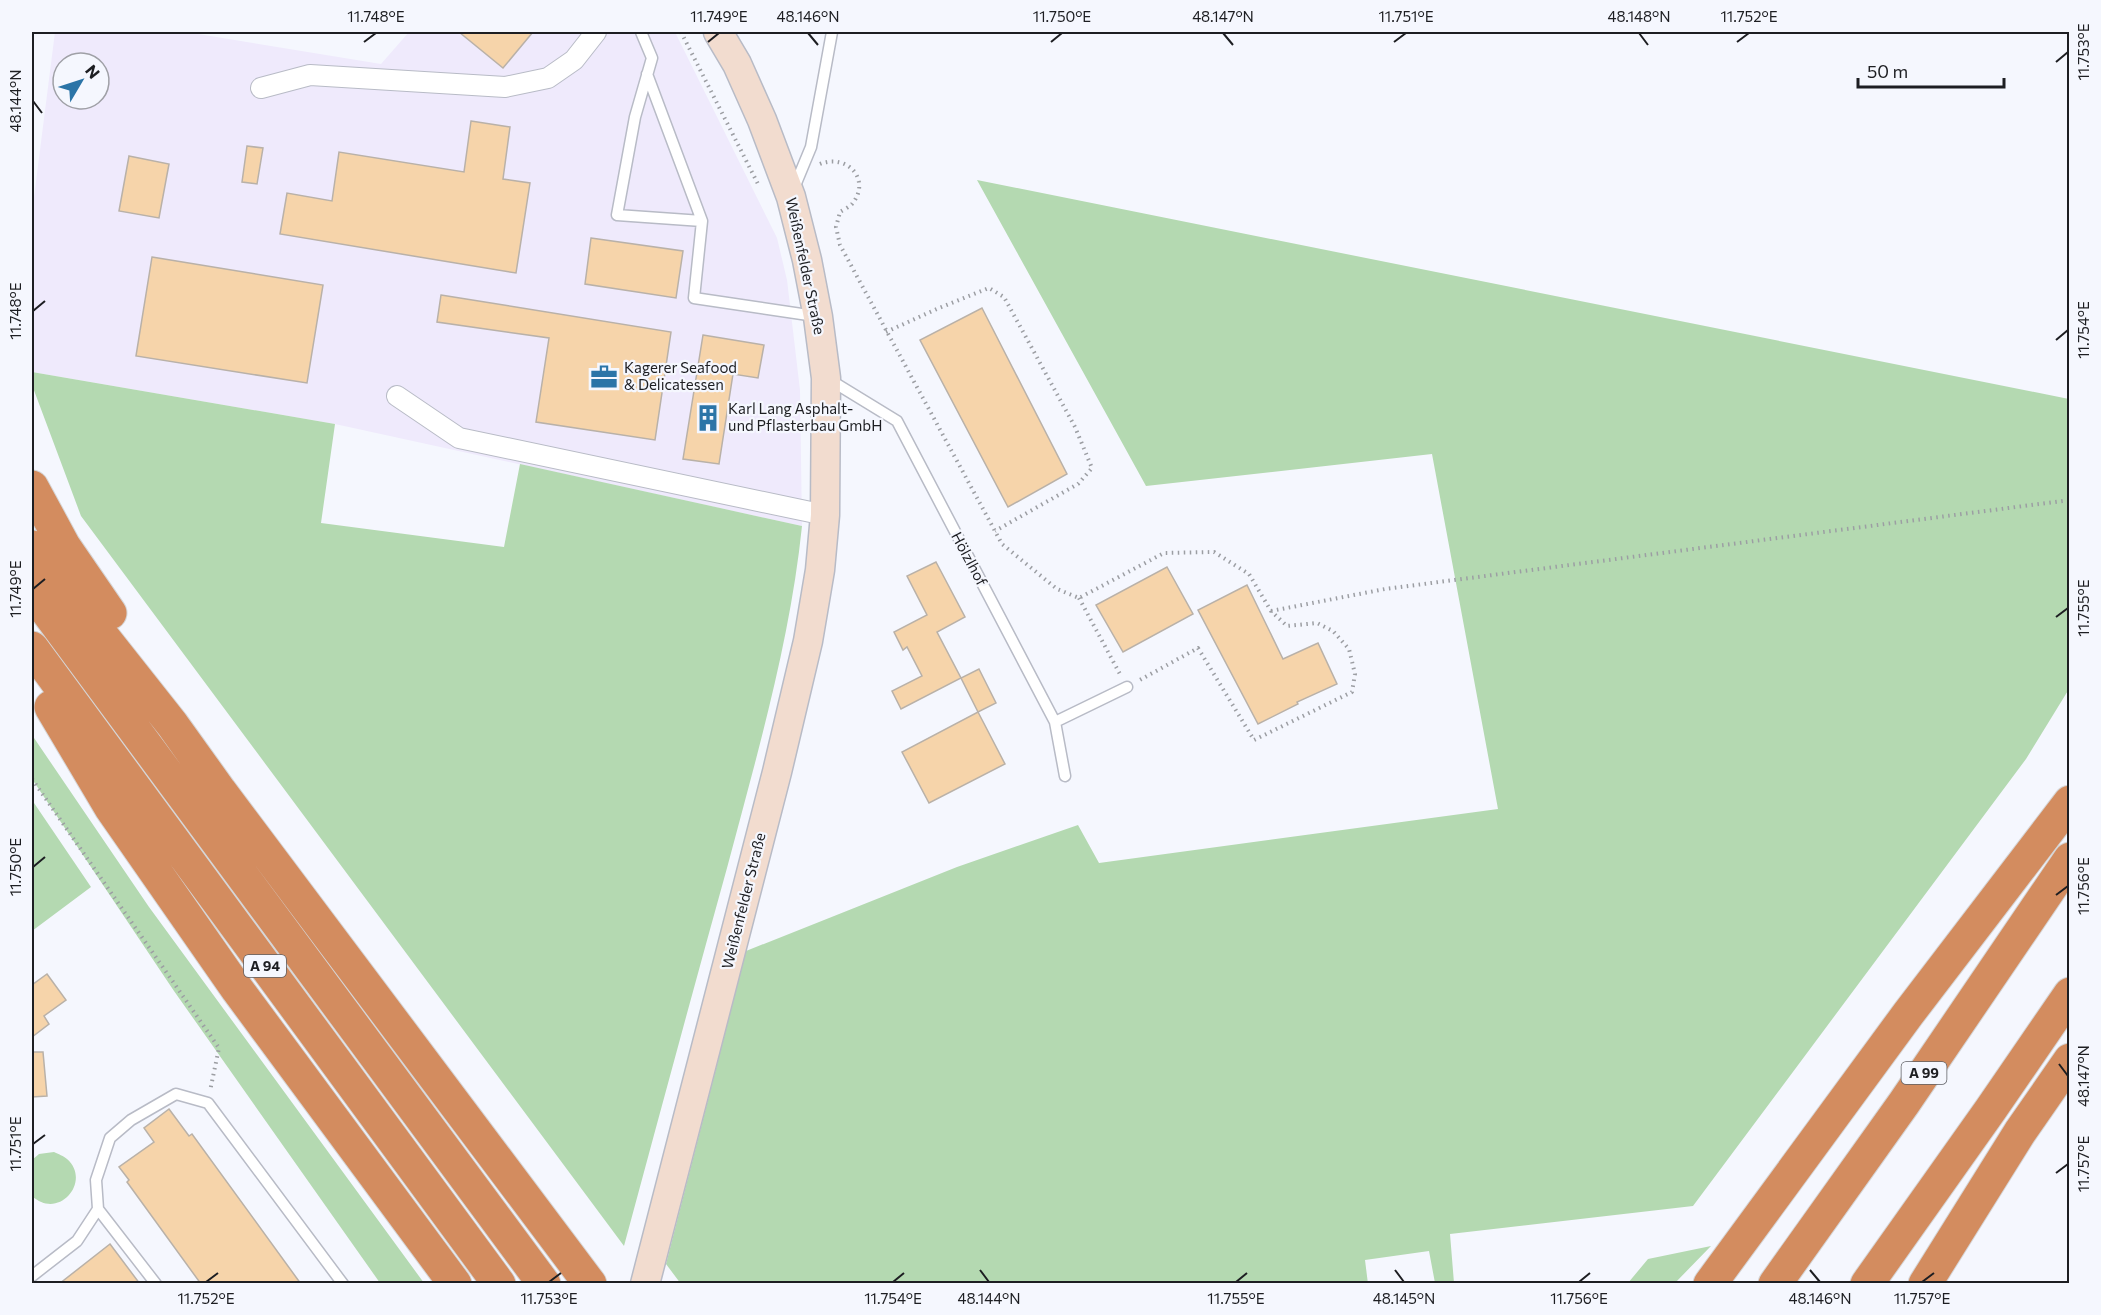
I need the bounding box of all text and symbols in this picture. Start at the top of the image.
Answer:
text: 11.748°E [347,7,405,25]
text: 11.749°E [690,7,748,25]
text: 48.146°N [776,7,840,25]
text: 11.750°E [1033,7,1091,25]
text: 48.147°N [1192,7,1254,25]
text: 11.751°E [1378,7,1434,25]
text: 48.148°N [1607,7,1671,25]
text: 11.752°E [1720,7,1778,25]
text: 11.753°E [2074,23,2092,81]
north arrow [51,51,111,111]
scale bar [1858,51,2004,89]
text: 50 m [1867,60,1908,82]
text: N [82,61,104,82]
text: 48.144°N [6,70,24,132]
street label: Weißenfelder Straße [783,196,829,336]
text: 11.748°E [6,282,24,340]
text: 11.754°E [2074,301,2092,359]
place label: Kagerer Seafood & Delicatessen [624,358,737,393]
office icon: Kagerer Seafood & Delicatessen [589,362,619,392]
place label: Karl Lang Asphalt- und Pflasterbau GmbH [728,399,882,434]
building icon: Karl Lang Asphalt- und Pflasterbau GmbH [693,403,723,433]
street label: Hölzlhof [948,528,992,589]
text: 11.749°E [6,560,24,618]
text: 11.755°E [2074,579,2092,637]
street label: Weißenfelder Straße [717,831,769,971]
text: 11.750°E [6,838,24,896]
text: 11.756°E [2074,857,2092,915]
road number: A 94 [244,955,286,977]
text: 48.147°N [2074,1045,2092,1107]
road number: A 99 [1902,1062,1946,1084]
text: 11.751°E [6,1116,24,1172]
text: 11.757°E [2074,1136,2092,1192]
text: 11.752°E [177,1289,235,1307]
text: 11.753°E [520,1289,578,1307]
text: 11.754°E [864,1289,922,1307]
text: 48.144°N [958,1289,1020,1307]
text: 11.755°E [1207,1289,1265,1307]
text: 48.145°N [1373,1289,1435,1307]
text: 11.756°E [1550,1289,1608,1307]
text: 48.146°N [1788,1289,1852,1307]
text: 11.757°E [1894,1289,1950,1307]

